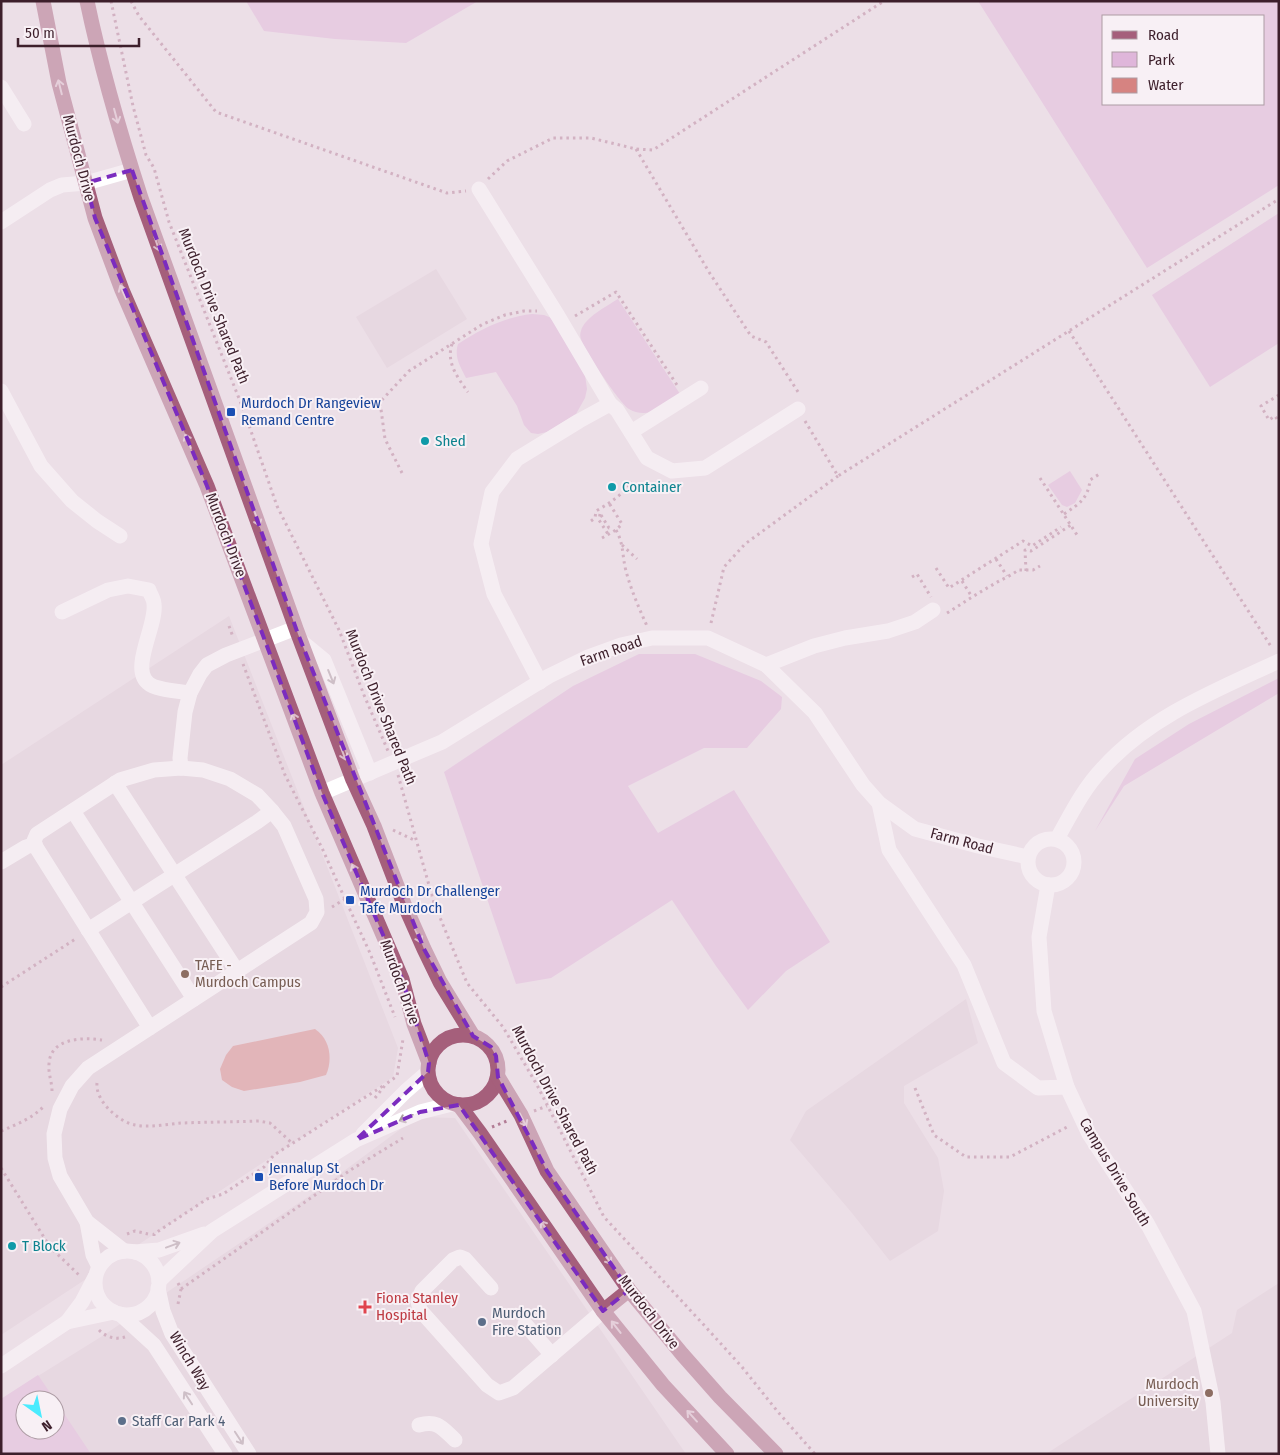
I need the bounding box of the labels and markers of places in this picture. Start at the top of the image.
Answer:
place label: Murdoch Dr Rangeview Remand Centre [241,394,381,429]
marker: Murdoch Dr Rangeview Remand Centre [225,406,237,418]
place label: Shed [435,432,466,450]
marker: Shed [419,435,431,447]
place label: Container [622,478,682,496]
marker: Container [606,481,618,493]
place label: Murdoch Dr Challenger Tafe Murdoch [360,882,501,917]
marker: Murdoch Dr Challenger Tafe Murdoch [344,894,356,906]
place label: TAFE - Murdoch Campus [195,956,301,991]
marker: TAFE - Murdoch Campus [179,968,191,980]
place label: Jennalup St Before Murdoch Dr [269,1159,385,1194]
marker: Jennalup St Before Murdoch Dr [253,1171,265,1183]
place label: T Block [22,1237,66,1255]
marker: T Block [6,1240,18,1252]
place label: Fiona Stanley Hospital [376,1289,458,1324]
marker: Fiona Stanley Hospital [358,1300,372,1314]
place label: Murdoch Fire Station [492,1304,562,1339]
marker: Murdoch Fire Station [476,1316,488,1328]
place label: Murdoch University [1138,1375,1199,1410]
marker: Murdoch University [1203,1387,1215,1399]
place label: Staff Car Park 4 [132,1412,225,1430]
marker: Staff Car Park 4 [116,1415,128,1427]

